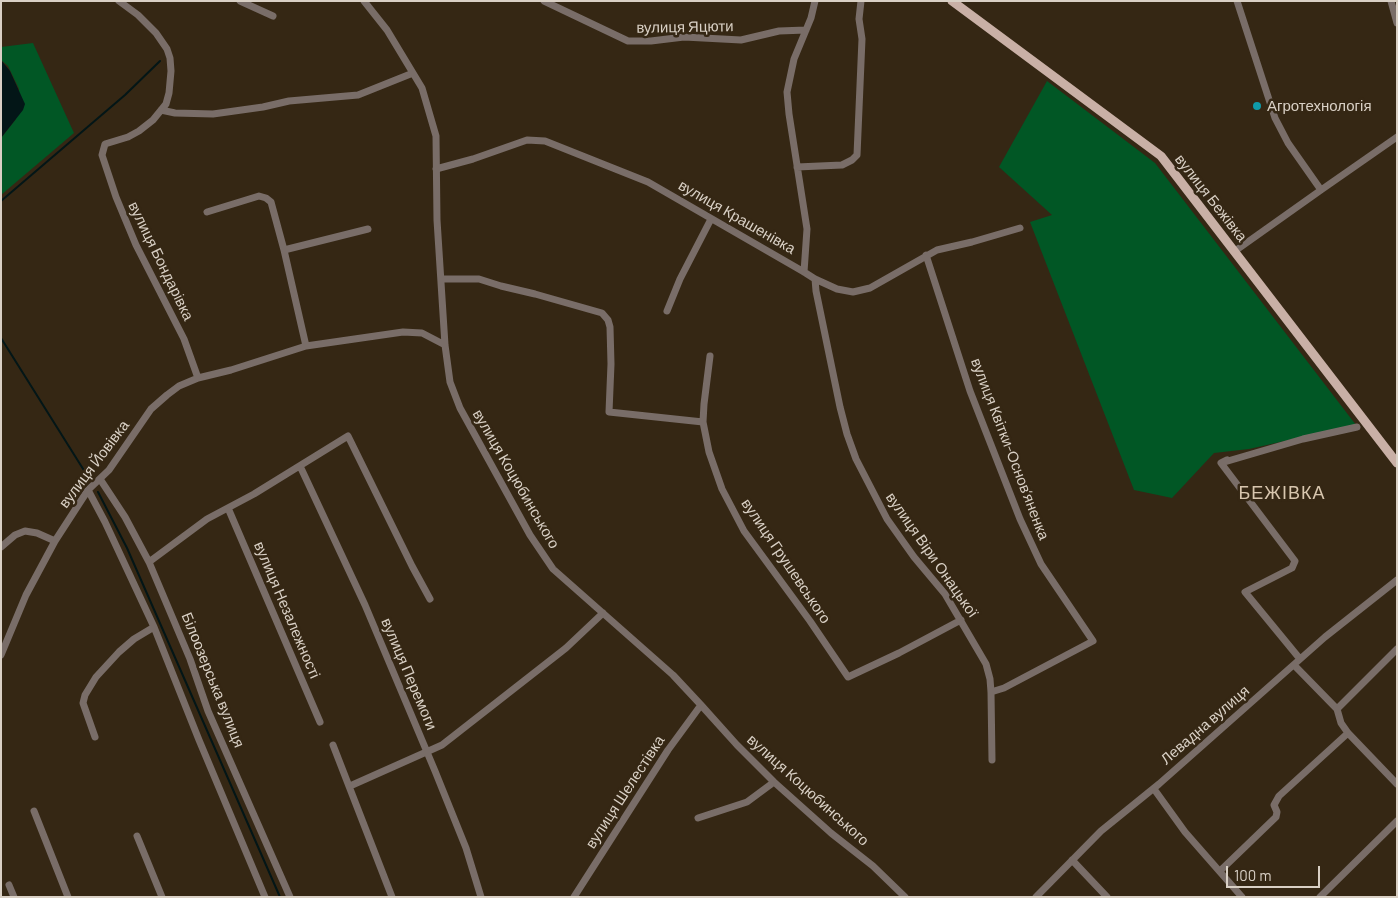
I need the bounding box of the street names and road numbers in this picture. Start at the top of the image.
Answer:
street label: вулиця Яцюти [636,17,734,37]
street label: вулиця Бежівка [1171,151,1251,245]
street label: вулиця Крашенівка [675,176,799,258]
street label: вулиця Бондарівка [124,199,198,323]
street label: вулиця Квітки-Основʼяненка [967,355,1053,543]
street label: вулиця Коцюбинського [469,406,563,552]
street label: вулиця Йовівка [55,417,133,511]
street label: вулиця Віри Онацької [882,489,982,621]
street label: вулиця Грушевського [738,495,834,627]
street label: вулиця Незалежності [250,539,324,681]
street label: Білоозерська вулиця [178,610,248,750]
street label: вулиця Перемоги [377,615,441,733]
street label: Левадна вулиця [1157,682,1253,768]
street label: вулиця Коцюбинського [743,731,873,849]
street label: вулиця Шелестівка [582,732,668,852]

